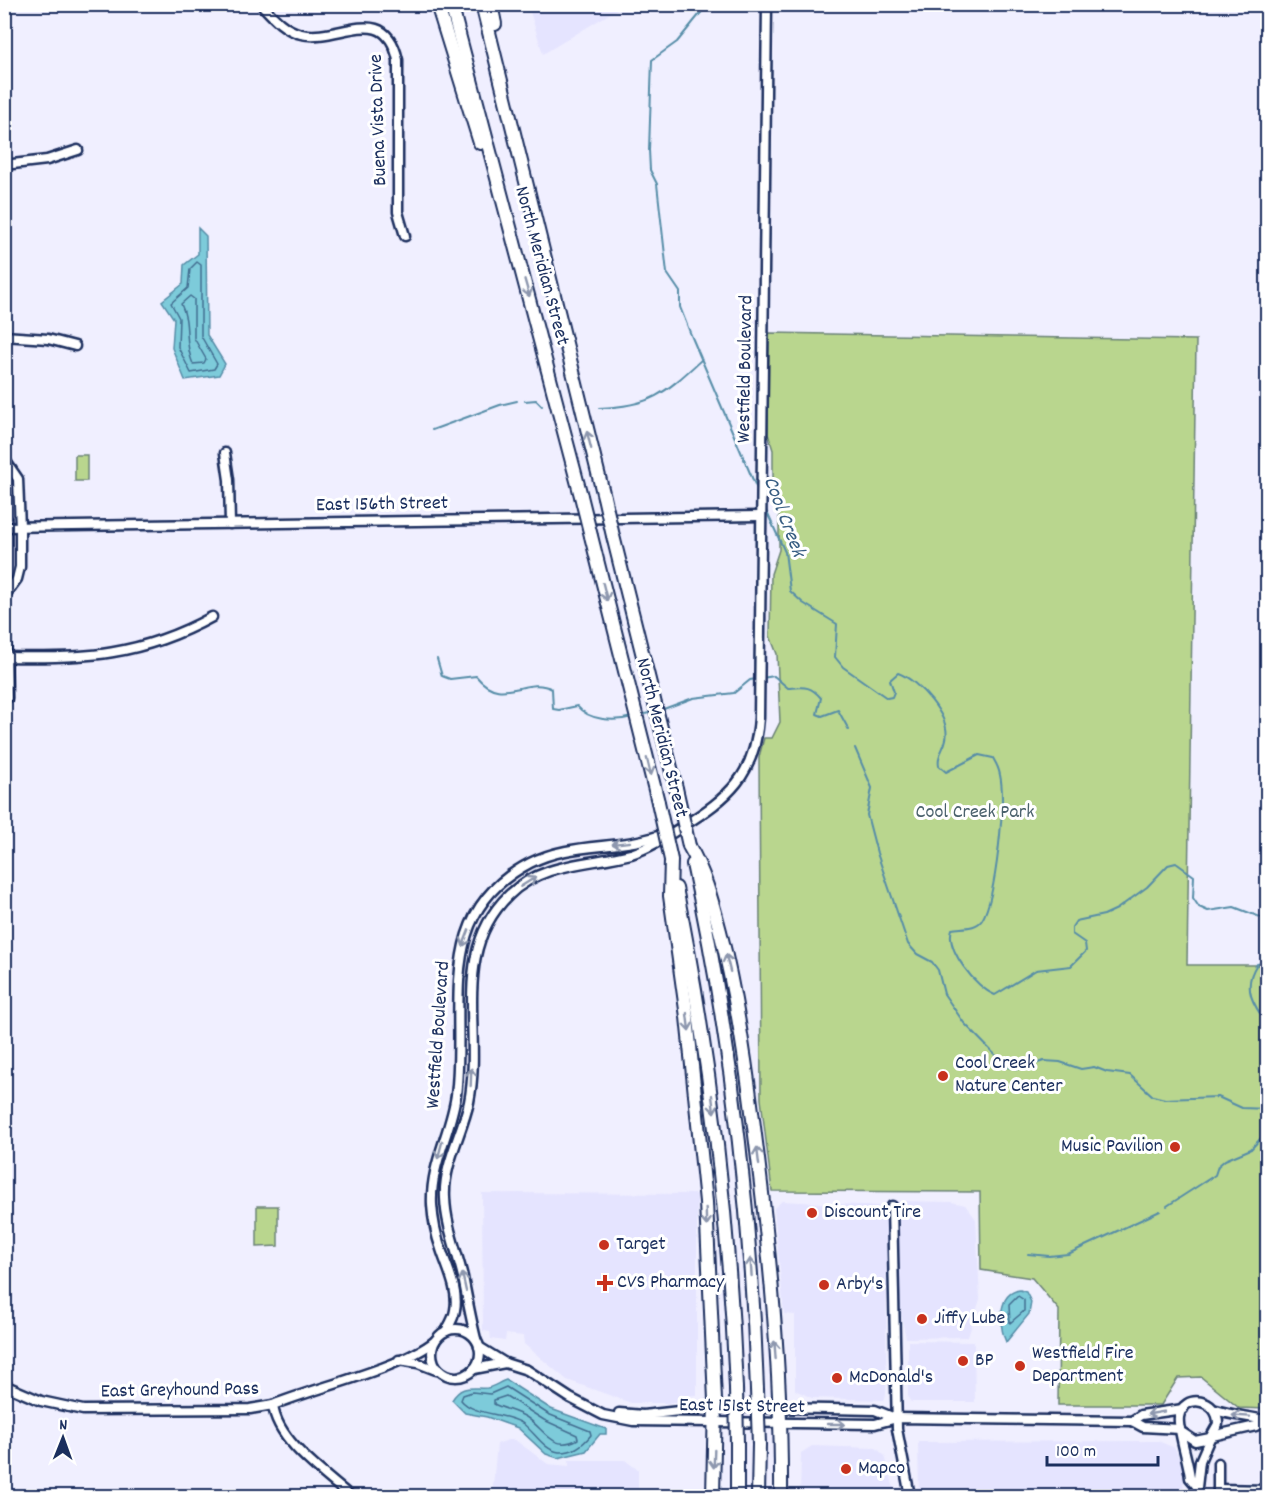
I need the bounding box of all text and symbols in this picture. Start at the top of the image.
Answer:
street label: Buena Vista Drive [363,54,395,186]
street label: North Meridian Street [506,183,576,349]
one-way arrow [522,278,534,297]
street label: Westfield Boulevard [731,295,761,443]
one-way arrow [583,431,595,450]
water label: Cool Creek [754,472,813,564]
street label: East 156th Street [316,490,448,520]
one-way arrow [600,582,612,601]
street label: North Meridian Street [628,655,694,821]
one-way arrow [643,757,655,776]
park label: Cool Creek Park [916,799,1034,827]
one-way arrow [612,837,632,848]
one-way arrow [519,875,536,887]
one-way arrow [460,928,471,946]
one-way arrow [722,954,733,973]
street label: Westfield Boulevard [420,960,458,1110]
one-way arrow [683,1012,694,1032]
place label: Cool Creek Nature Center [955,1050,1063,1101]
one-way arrow [465,1068,476,1088]
marker: Cool Creek Nature Center [936,1069,950,1083]
one-way arrow [708,1094,719,1114]
place label: Music Pavilion [1061,1133,1163,1161]
one-way arrow [434,1140,445,1159]
marker: Music Pavilion [1168,1140,1182,1154]
one-way arrow [752,1146,763,1166]
place label: Discount Tire [824,1199,921,1227]
one-way arrow [701,1206,712,1226]
marker: Discount Tire [805,1206,819,1220]
place label: Target [616,1231,666,1259]
marker: Target [597,1238,611,1252]
one-way arrow [746,1258,757,1278]
place label: CVS Pharmacy [617,1269,725,1297]
place label: Arby's [836,1271,883,1299]
one-way arrow [457,1273,469,1292]
marker: CVS Pharmacy [598,1276,612,1290]
marker: Arby's [817,1278,831,1292]
place label: Jiffy Lube [934,1305,1006,1333]
marker: Jiffy Lube [915,1312,929,1326]
one-way arrow [770,1340,781,1360]
place label: Westfield Fire Department [1032,1340,1134,1391]
place label: BP [975,1347,994,1375]
marker: BP [956,1354,970,1368]
marker: Westfield Fire Department [1013,1359,1027,1373]
place label: McDonald's [849,1364,933,1392]
marker: McDonald's [830,1371,844,1385]
street label: East Greyhound Pass [101,1376,259,1406]
street label: East 151st Street [679,1392,805,1422]
north arrow [33,1408,93,1468]
one-way arrow [1147,1408,1167,1419]
one-way arrow [1232,1410,1251,1421]
text: N [59,1414,67,1437]
one-way arrow [826,1418,846,1430]
scale bar [1047,1429,1158,1467]
text: 100 m [1056,1440,1096,1465]
one-way arrow [709,1449,720,1469]
place label: Mapco [858,1455,905,1483]
marker: Mapco [839,1462,853,1476]

